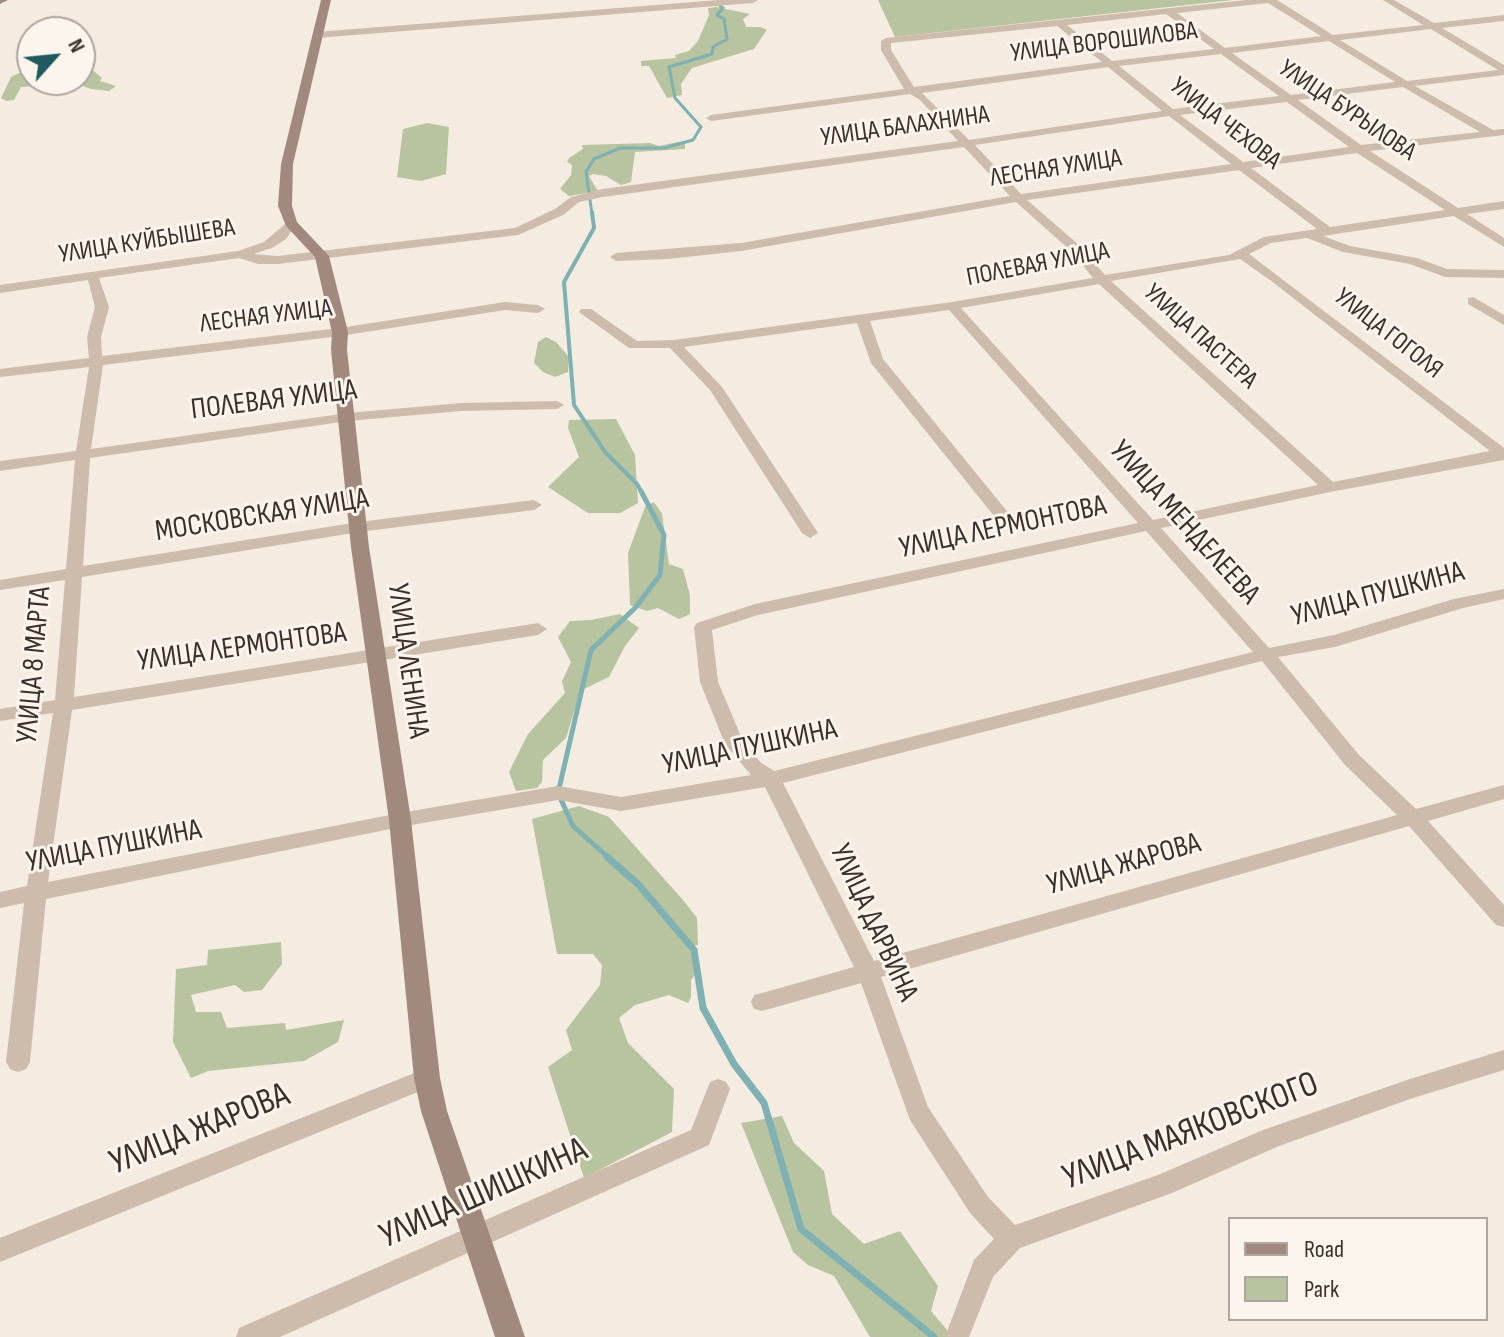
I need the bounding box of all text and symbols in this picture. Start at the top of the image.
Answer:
north arrow [16,16,96,96]
street label: УЛИЦА ВОРОШИЛОВА [1009,16,1199,70]
text: N [61,34,91,57]
street label: УЛИЦА БУРЫЛОВА [1273,54,1421,168]
street label: УЛИЦА ЧЕХОВА [1163,71,1287,177]
street label: УЛИЦА БАЛАХНИНА [819,100,991,154]
street label: ЛЕСНАЯ УЛИЦА [988,143,1124,195]
street label: УЛИЦА КУЙБЫШЕВА [57,213,237,271]
street label: ПОЛЕВАЯ УЛИЦА [964,236,1112,294]
street label: УЛИЦА ПАСТЕРА [1137,278,1263,396]
street label: УЛИЦА ГОГОЛЯ [1328,282,1448,386]
street label: ЛЕСНАЯ УЛИЦА [198,293,334,341]
street label: ПОЛЕВАЯ УЛИЦА [189,373,359,429]
street label: УЛИЦА МЕНДЕЛЕЕВА [1101,434,1267,612]
street label: МОСКОВСКАЯ УЛИЦА [153,481,371,551]
street label: УЛИЦА ЛЕРМОНТОВА [896,489,1110,567]
street label: УЛИЦА ПУШКИНА [1288,555,1468,635]
street label: УЛИЦА ЛЕНИНА [378,581,436,741]
street label: УЛИЦА 8 МАРТА [10,585,60,745]
street label: УЛИЦА ЛЕРМОНТОВА [135,616,349,680]
street label: УЛИЦА ПУШКИНА [659,712,841,784]
street label: УЛИЦА ПУШКИНА [23,812,205,882]
street label: УЛИЦА ЖАРОВА [1043,826,1205,904]
street label: УЛИЦА ДАРВИНА [821,839,925,1007]
street label: УЛИЦА МАЯКОВСКОГО [1057,1063,1325,1201]
street label: УЛИЦА ЖАРОВА [104,1074,296,1186]
street label: УЛИЦА ШИШКИНА [374,1129,594,1259]
legend [1228,1217,1488,1321]
text: Road [1304,1235,1344,1264]
text: Park [1304,1275,1339,1304]

